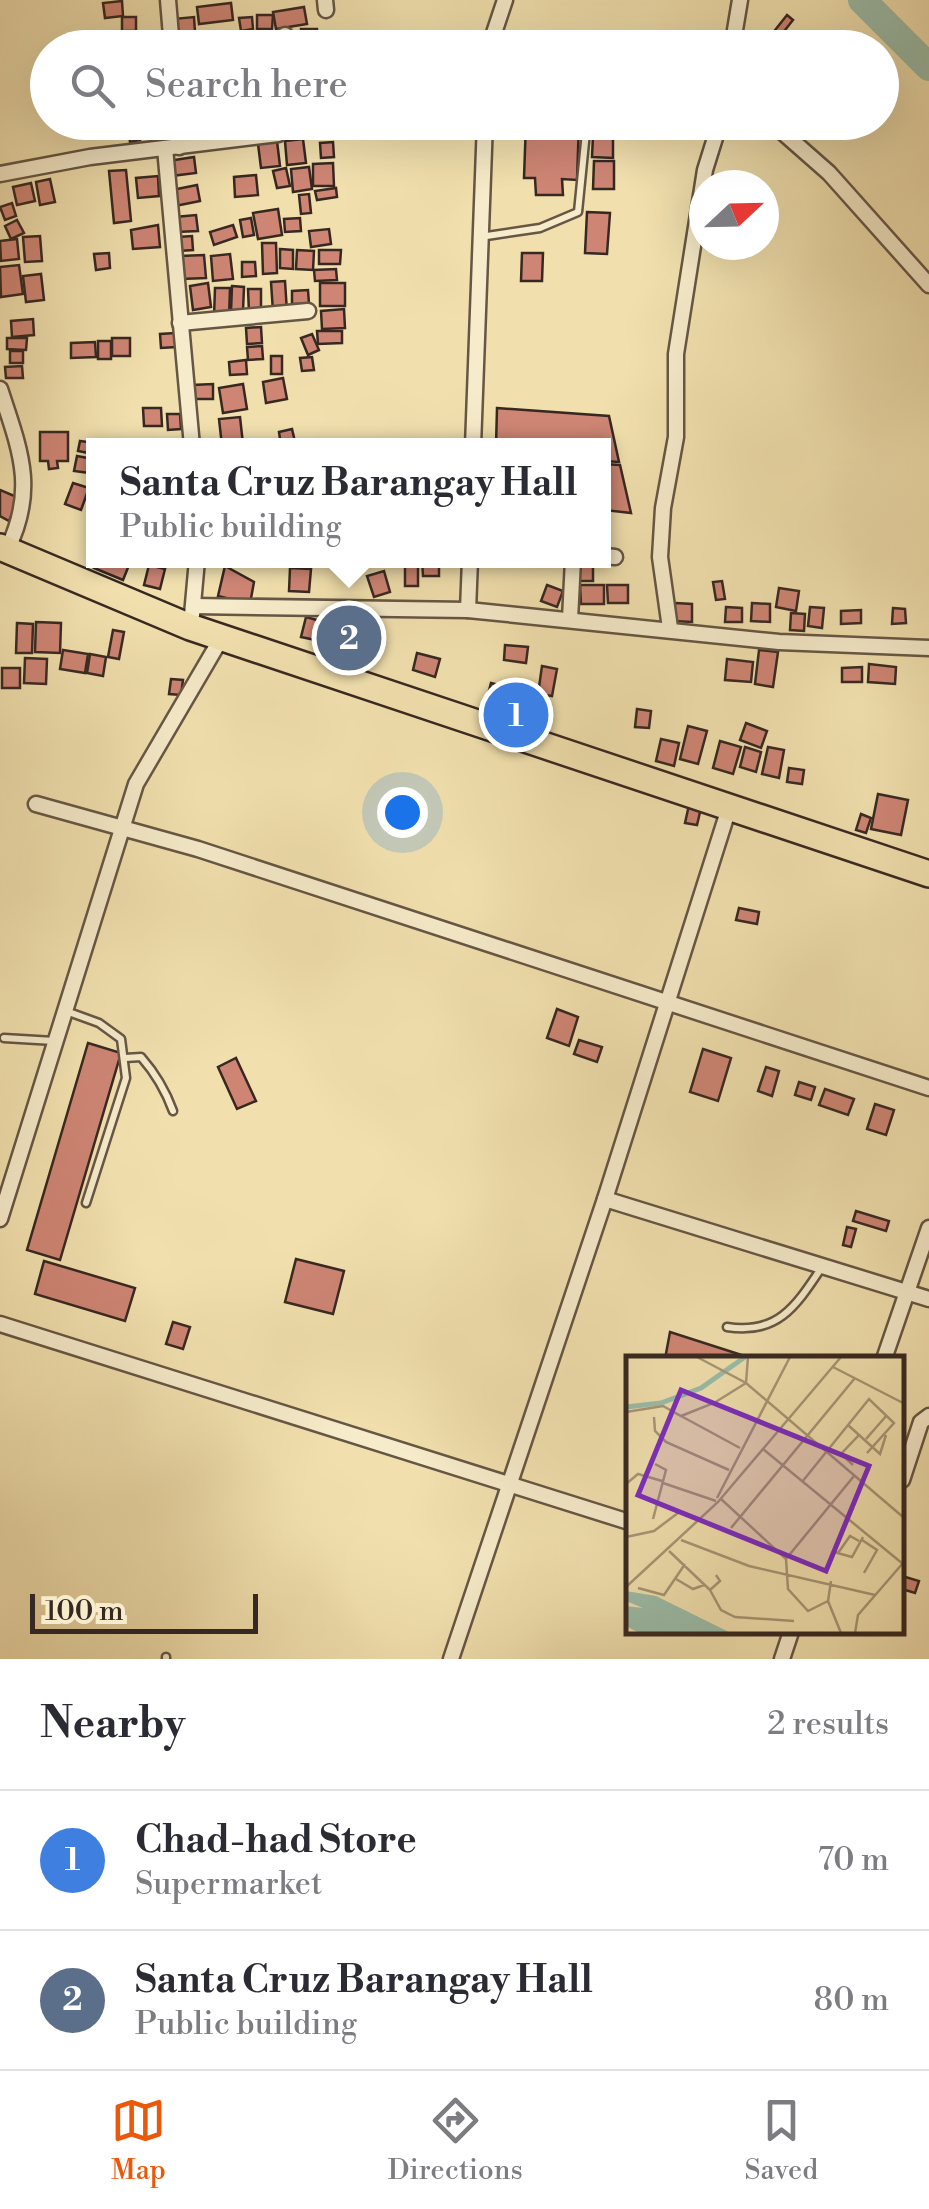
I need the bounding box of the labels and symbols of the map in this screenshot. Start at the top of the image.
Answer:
north arrow [689,170,779,260]
pin: 2 [316,600,382,676]
pin: 1 [484,678,548,752]
your location [377,787,428,838]
inset map [626,1356,904,1634]
scale bar [30,1589,258,1634]

